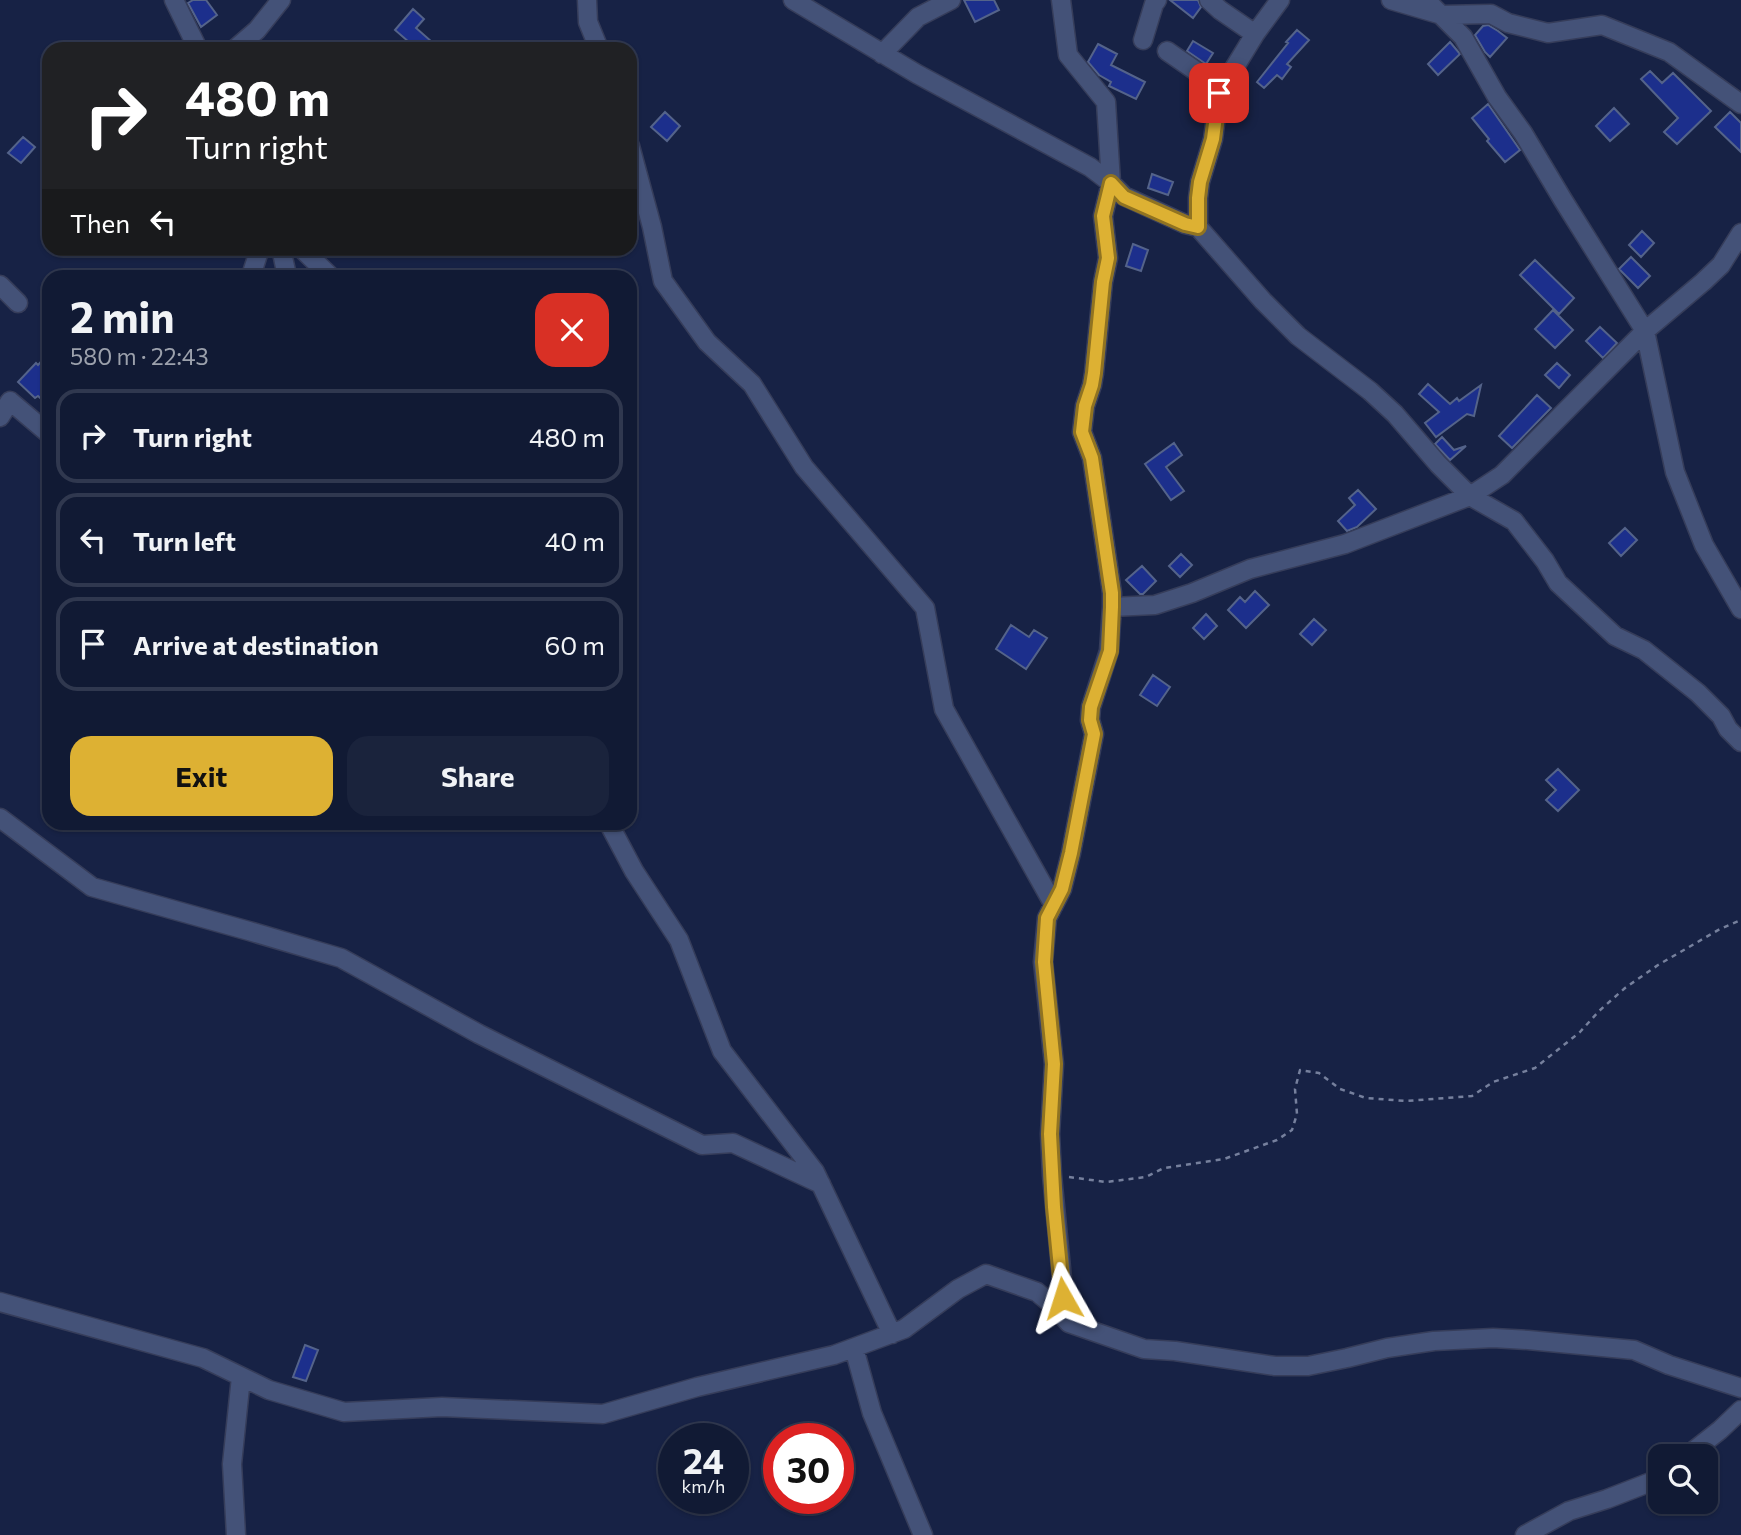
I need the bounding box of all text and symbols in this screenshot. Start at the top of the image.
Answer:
pin [1189,63,1249,123]
text: 480 m [185,66,330,126]
icon: right [70,70,161,161]
icon: arrive [1200,74,1238,112]
text: Turn right [185,126,328,166]
icon: left [144,203,182,241]
text: Then [70,207,130,238]
text: 2 min [70,290,175,342]
button: close [535,293,609,367]
text: 580 m · 22:43 [70,342,209,370]
icon: right [74,417,112,455]
text: Turn right [133,421,252,452]
text: 480 m [529,421,605,452]
icon: left [74,521,112,559]
text: Turn left [133,525,236,556]
text: 40 m [545,525,605,556]
icon: arrive [74,625,112,663]
text: Arrive at destination [133,629,379,660]
text: 60 m [545,629,605,660]
button: Exit [70,736,333,816]
button: Share [347,736,609,816]
position arrow [1026,1261,1100,1335]
speed limit sign: 30 [763,1423,854,1514]
text: 24 [683,1438,724,1481]
map controls [1648,1444,1718,1514]
button: search [1648,1444,1718,1514]
text: km/h [682,1475,725,1497]

